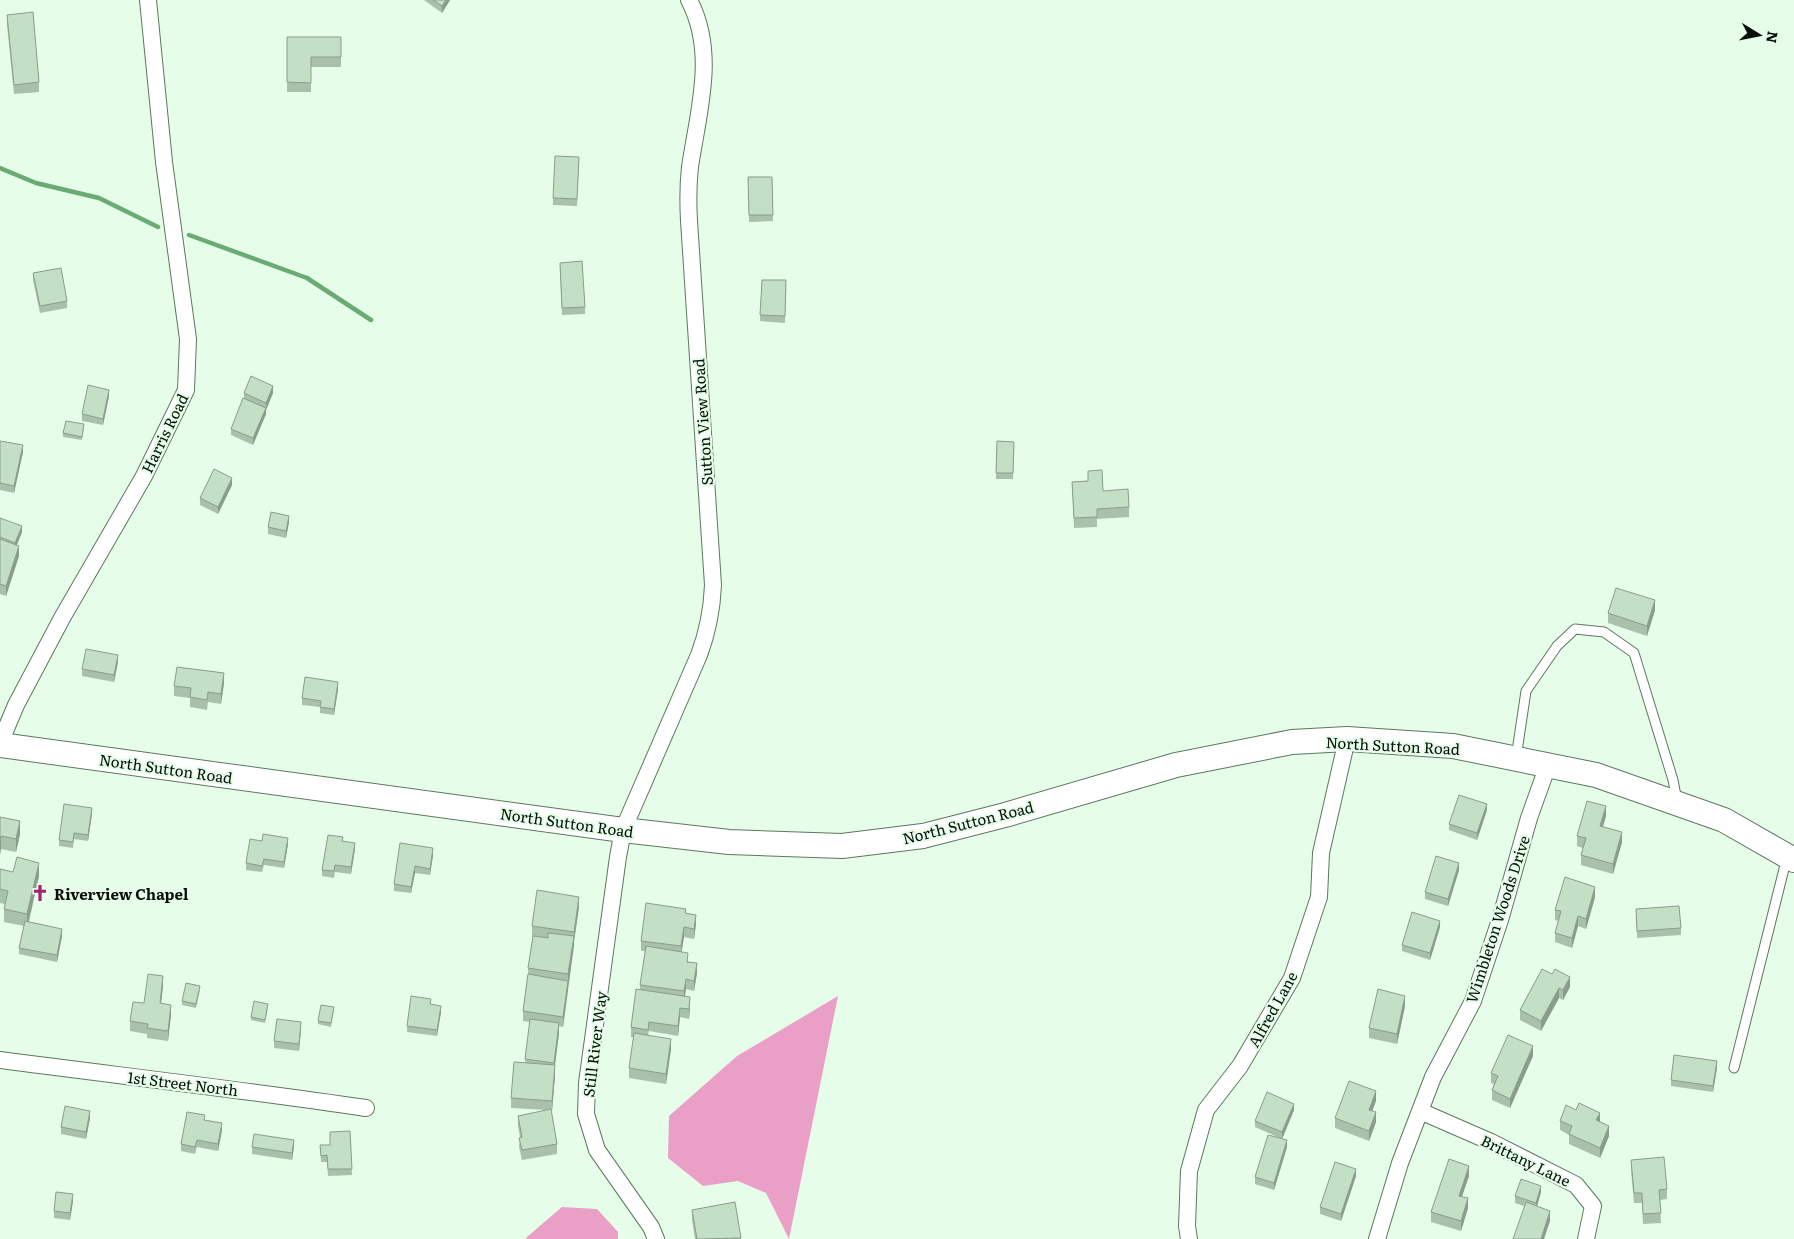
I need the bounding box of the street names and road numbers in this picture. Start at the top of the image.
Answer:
street label: Sutton View Road [686,358,718,486]
street label: Harris Road [135,389,193,477]
street label: North Sutton Road [1325,730,1461,760]
street label: North Sutton Road [98,747,234,789]
street label: North Sutton Road [900,795,1036,849]
street label: North Sutton Road [499,801,635,843]
street label: Wimbleton Woods Drive [1459,832,1535,1006]
street label: Alfred Lane [1242,967,1302,1051]
street label: Still River Way [576,989,612,1098]
street label: 1st Street North [126,1065,240,1101]
street label: Brittany Lane [1477,1128,1575,1192]

